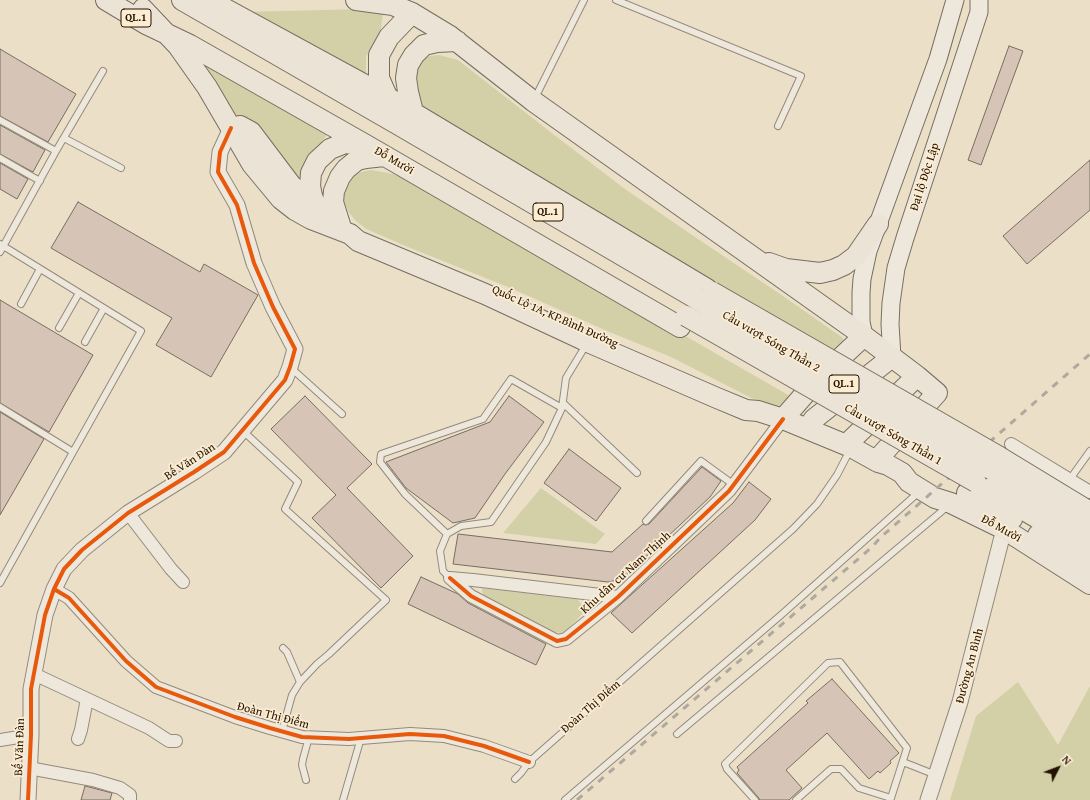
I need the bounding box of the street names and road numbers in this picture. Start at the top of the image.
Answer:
road number: QL.1 [121,9,151,27]
street label: Đại lộ Độc Lập [907,141,943,213]
street label: Đỗ Mười [372,144,416,178]
road number: QL.1 [533,203,563,221]
street label: Quốc Lộ 1A, KP.Bình Đường [490,283,620,351]
street label: Cầu vượt Sóng Thần 2 [720,308,822,376]
road number: QL.1 [829,375,859,393]
street label: Cầu vượt Sóng Thần 1 [842,401,944,469]
street label: Bế Văn Đàn [162,440,218,484]
street label: Đỗ Mười [978,512,1024,546]
street label: Khu dân cư Nam Thịnh [578,529,674,617]
street label: Đường An Bình [953,627,987,705]
street label: Đoàn Thị Điểm [558,677,624,737]
street label: Đoàn Thị Điểm [235,699,311,733]
street label: Bế Văn Đàn [12,718,28,776]

